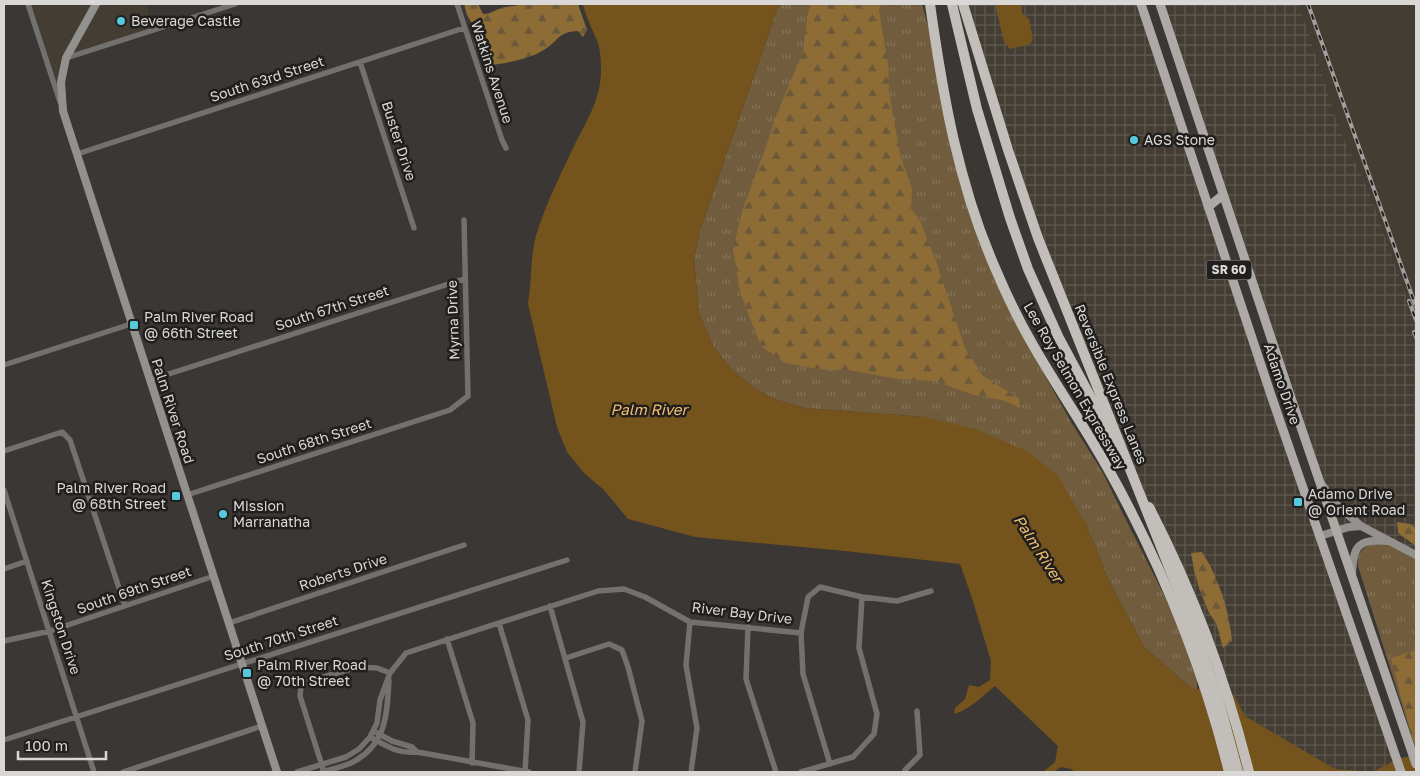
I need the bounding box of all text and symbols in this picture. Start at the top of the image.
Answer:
place label: Beverage Castle [131,12,240,29]
marker: Beverage Castle [115,15,127,27]
street label: Watkins Avenue [468,18,517,125]
street label: South 63rd Street [208,52,326,105]
street label: Buster Drive [379,99,420,183]
place label: AGS Stone [1144,131,1215,148]
marker: AGS Stone [1128,134,1140,146]
road number: SR 60 [1206,260,1252,280]
street label: Myrna Drive [443,280,462,360]
street label: South 67th Street [273,281,391,334]
street label: Lee Roy Selmon Expressway [1020,299,1131,473]
street label: Reversible Express Lanes [1072,301,1151,466]
place label: Palm River Road @ 66th Street [144,308,254,341]
marker: Palm River Road @ 66th Street [128,319,140,331]
street label: Adamo Drive [1261,341,1304,427]
street label: Palm River Road [148,356,198,466]
water label: Palm River [611,400,690,418]
street label: South 68th Street [254,414,373,467]
place label: Palm River Road @ 68th Street [56,479,166,512]
place label: Adamo Drive @ Orient Road [1308,485,1405,518]
marker: Palm River Road @ 68th Street [170,490,182,502]
marker: Adamo Drive @ Orient Road [1292,496,1304,508]
place label: Mission Marranatha [233,497,310,530]
marker: Mission Marranatha [217,508,229,520]
water label: Palm River [1010,511,1068,587]
street label: Roberts Drive [297,549,389,594]
street label: South 69th Street [75,562,193,617]
street label: Kingston Drive [38,577,85,676]
street label: River Bay Drive [691,598,793,627]
street label: South 70th Street [222,611,340,664]
place label: Palm River Road @ 70th Street [257,656,367,689]
marker: Palm River Road @ 70th Street [241,667,253,679]
scale bar [18,728,105,760]
text: 100 m [25,736,68,754]

